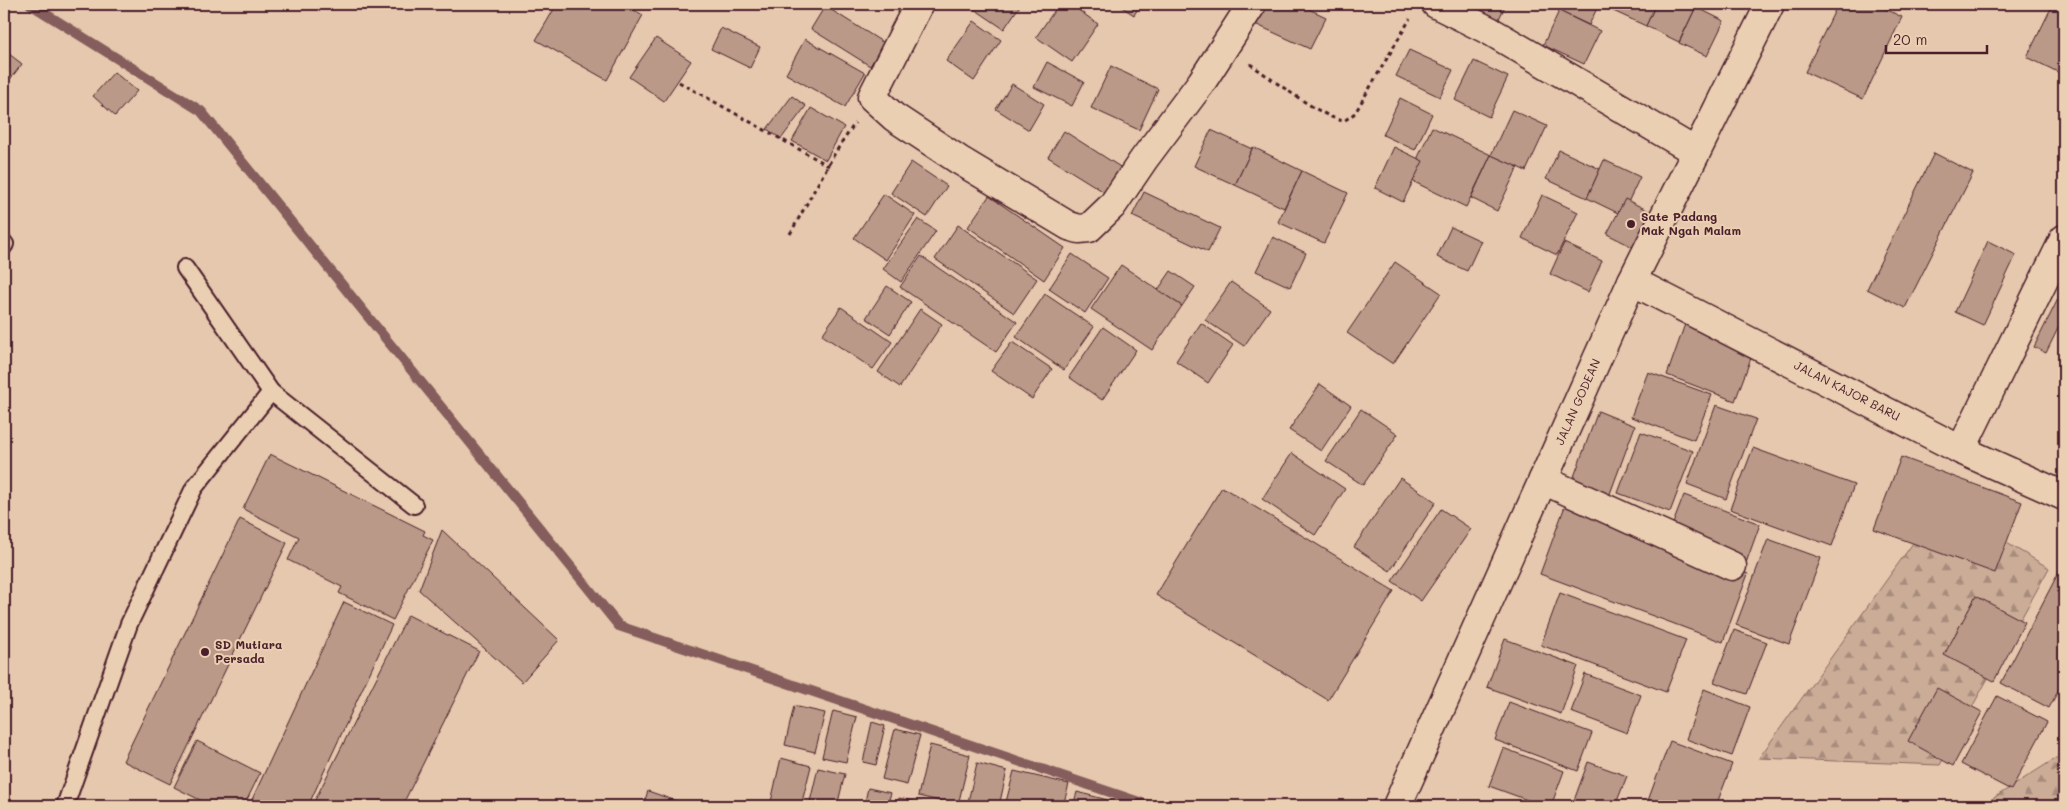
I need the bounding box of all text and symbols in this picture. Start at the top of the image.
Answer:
scale bar [1886,22,1987,54]
text: 20 m [1893,29,1927,49]
place label: Sate Padang Mak Ngah Malam [1641,208,1741,238]
marker: Sate Padang Mak Ngah Malam [1625,218,1637,230]
street label: JALAN GODEAN [1551,356,1603,447]
street label: JALAN KAJOR BARU [1792,356,1903,424]
place label: SD Mutiara Persada [215,636,282,666]
marker: SD Mutiara Persada [199,646,211,658]

